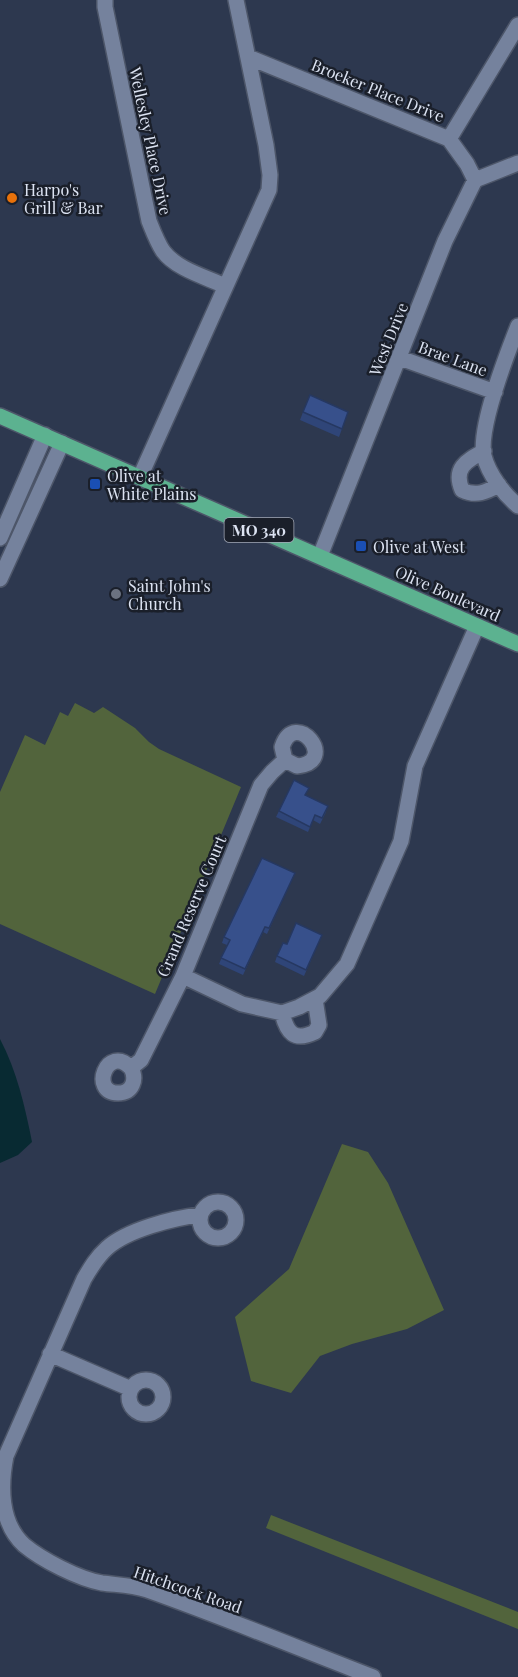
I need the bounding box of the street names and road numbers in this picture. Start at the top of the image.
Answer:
street label: Broeker Place Drive [308,54,448,126]
street label: Wellesley Place Drive [125,64,177,217]
street label: West Drive [363,299,412,380]
street label: Brae Lane [416,336,490,380]
road number: MO 340 [224,518,294,542]
street label: Olive Boulevard [392,560,504,626]
street label: Grand Reserve Court [152,832,230,980]
street label: Hitchcock Road [131,1561,245,1617]

